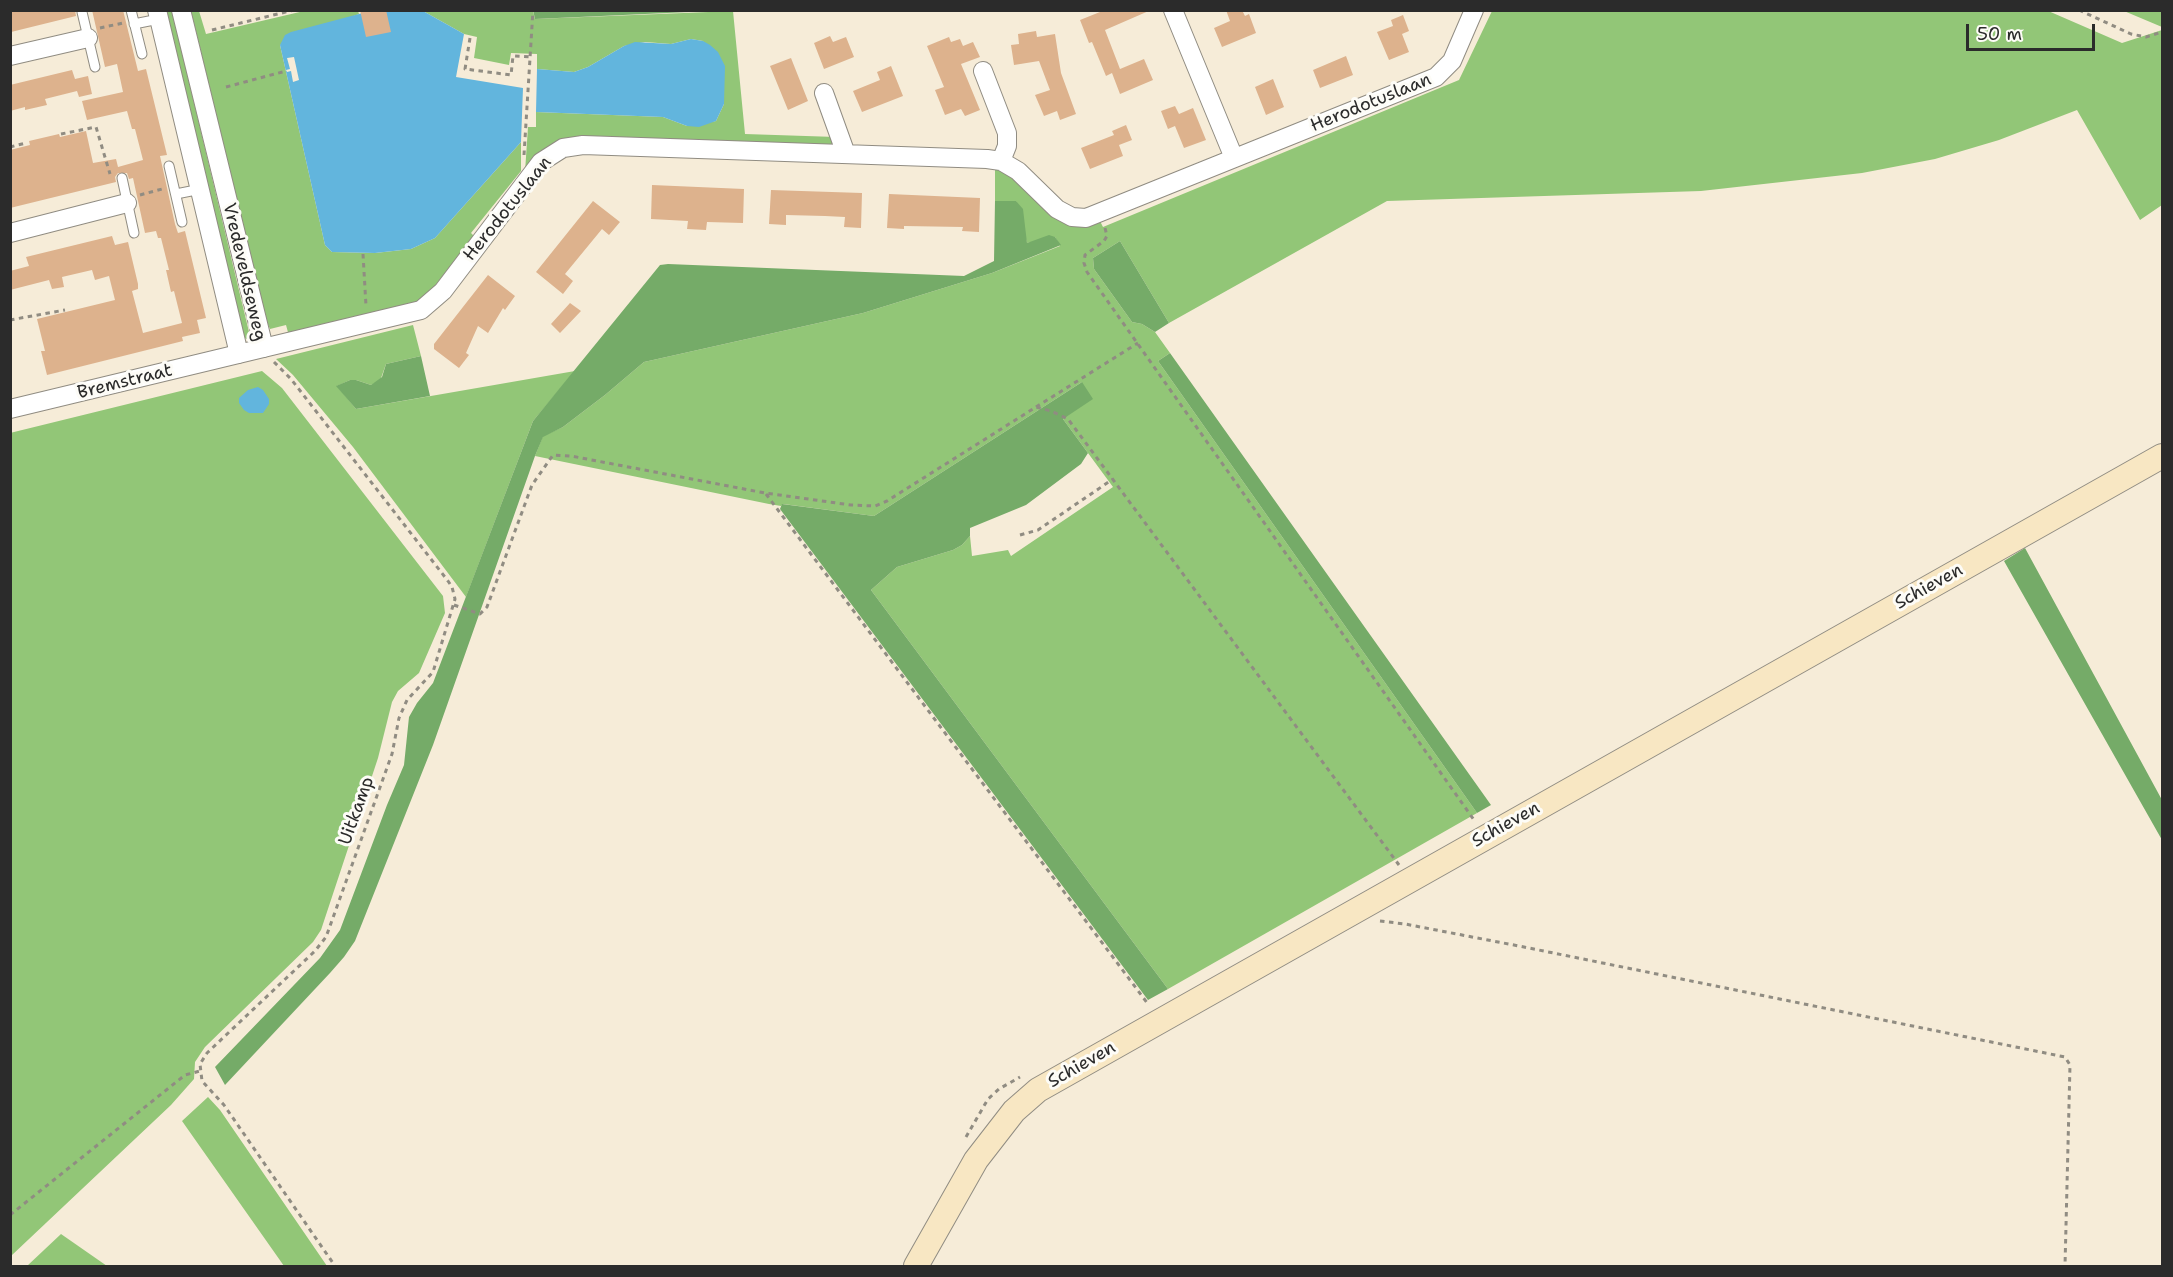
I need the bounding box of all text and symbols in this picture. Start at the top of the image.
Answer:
scale bar [1969,12,2098,50]
text: 50 m [1977,22,2022,46]
street label: Herodotuslaan [1307,69,1435,137]
street label: Herodotuslaan [459,152,557,266]
street label: Vredeveldseweg [218,201,270,343]
street label: Bremstraat [75,360,175,404]
street label: Schieven [1891,559,1967,615]
street label: Uitkamp [335,774,379,848]
street label: Schieven [1468,797,1544,853]
street label: Schieven [1044,1037,1120,1093]

